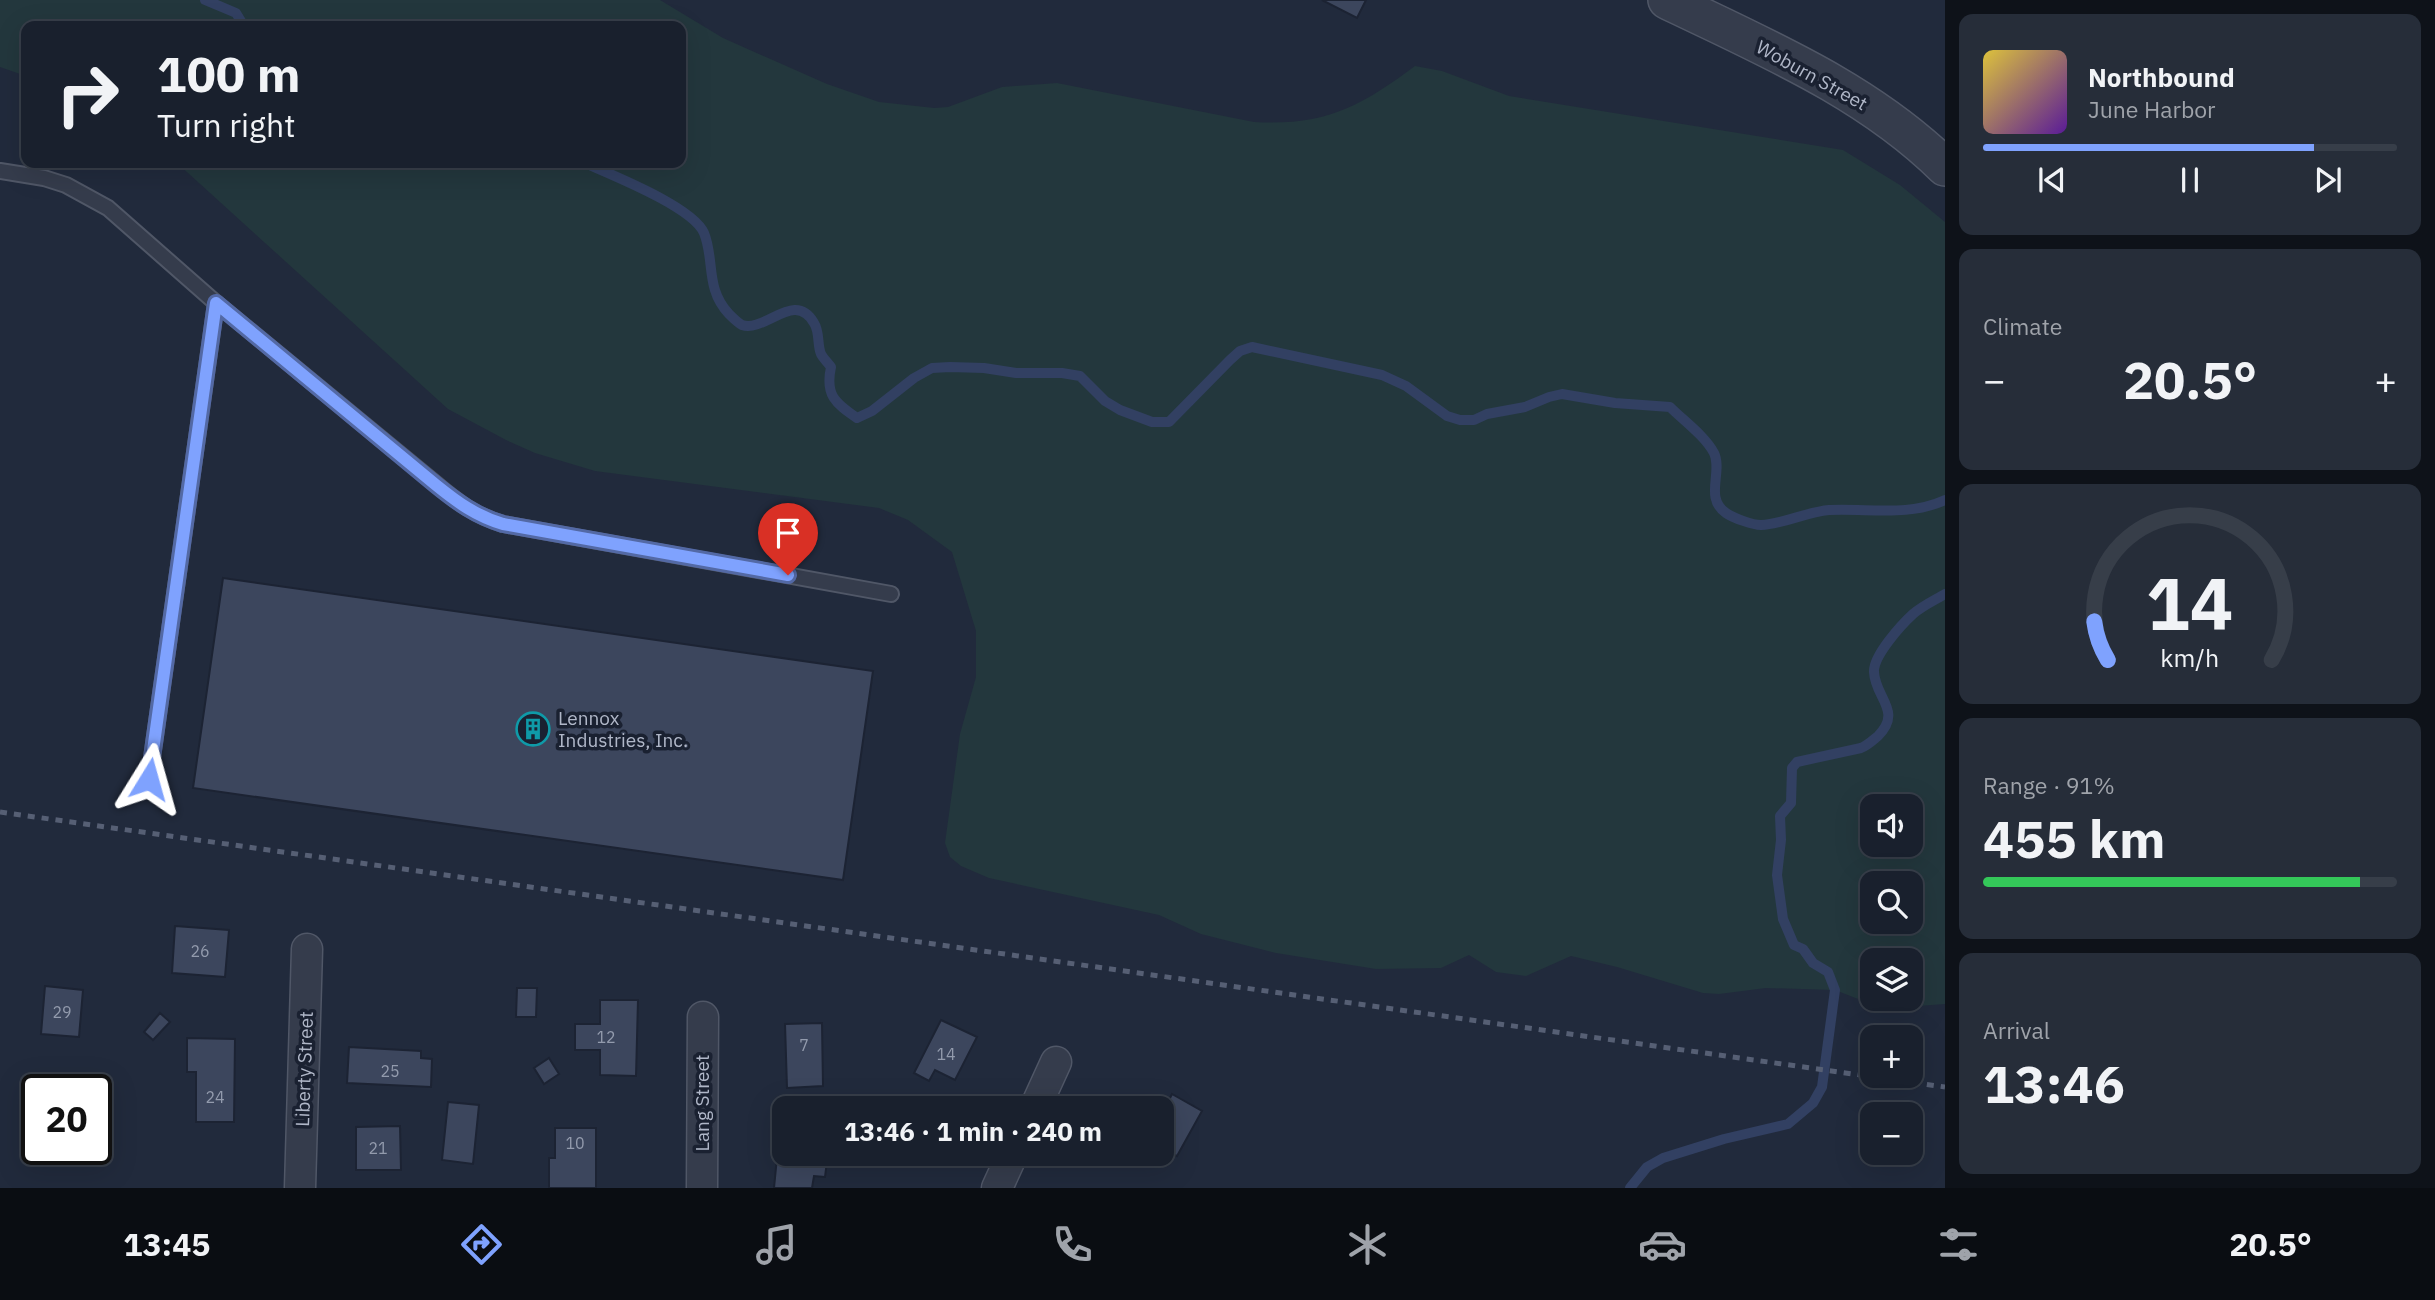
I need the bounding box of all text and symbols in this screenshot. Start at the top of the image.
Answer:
street label: Woburn Street [1752,35,1872,115]
text: 100 m [157,42,301,105]
icon: right [42,49,133,140]
text: Northbound [2088,60,2235,94]
text: June Harbor [2088,94,2216,124]
text: Turn right [157,104,295,146]
icon: previous [2033,161,2071,199]
icon: pause [2171,161,2209,199]
icon: next [2309,161,2347,199]
text: Climate [1983,311,2062,341]
text: 20.5° [2123,346,2257,413]
text: − [1983,355,2006,404]
text: + [2374,355,2397,404]
pin [758,503,818,575]
icon: arrive [769,514,807,552]
text: 14 [2146,555,2234,650]
text: km/h [2161,641,2219,674]
place label: Lennox Industries, Inc. [558,706,688,752]
building icon: Lennox Industries, Inc. [514,710,552,748]
position arrow [112,742,186,816]
text: Range · 91% [1983,770,2115,800]
map controls [1860,794,1923,1165]
button: sound [1860,794,1923,857]
text: 455 km [1983,805,2165,872]
button: search [1860,871,1923,934]
house number: 26 [190,941,210,961]
button: layers [1860,948,1923,1011]
house number: 29 [52,1002,72,1022]
street label: Liberty Street [290,1011,318,1127]
text: Arrival [1983,1015,2050,1045]
button: + [1860,1025,1923,1088]
house number: 12 [596,1027,616,1047]
house number: 7 [799,1035,809,1055]
house number: 14 [936,1044,956,1064]
text: 13:46 [1983,1050,2125,1117]
street label: Lang Street [690,1054,714,1152]
house number: 25 [380,1061,400,1081]
speed limit sign: 20 [21,1074,112,1165]
house number: 24 [205,1087,225,1107]
button: − [1860,1102,1923,1165]
text: 13:46 · 1 min · 240 m [844,1114,1102,1148]
house number: 10 [565,1133,585,1153]
house number: 21 [368,1138,388,1158]
icon: directions [457,1220,506,1269]
icon: music [752,1220,801,1269]
icon: phone [1048,1220,1097,1269]
icon: climate [1343,1220,1392,1269]
icon: car [1638,1220,1687,1269]
icon: filters [1934,1220,1983,1269]
text: 13:45 [123,1223,211,1265]
text: 20.5° [2229,1223,2312,1265]

